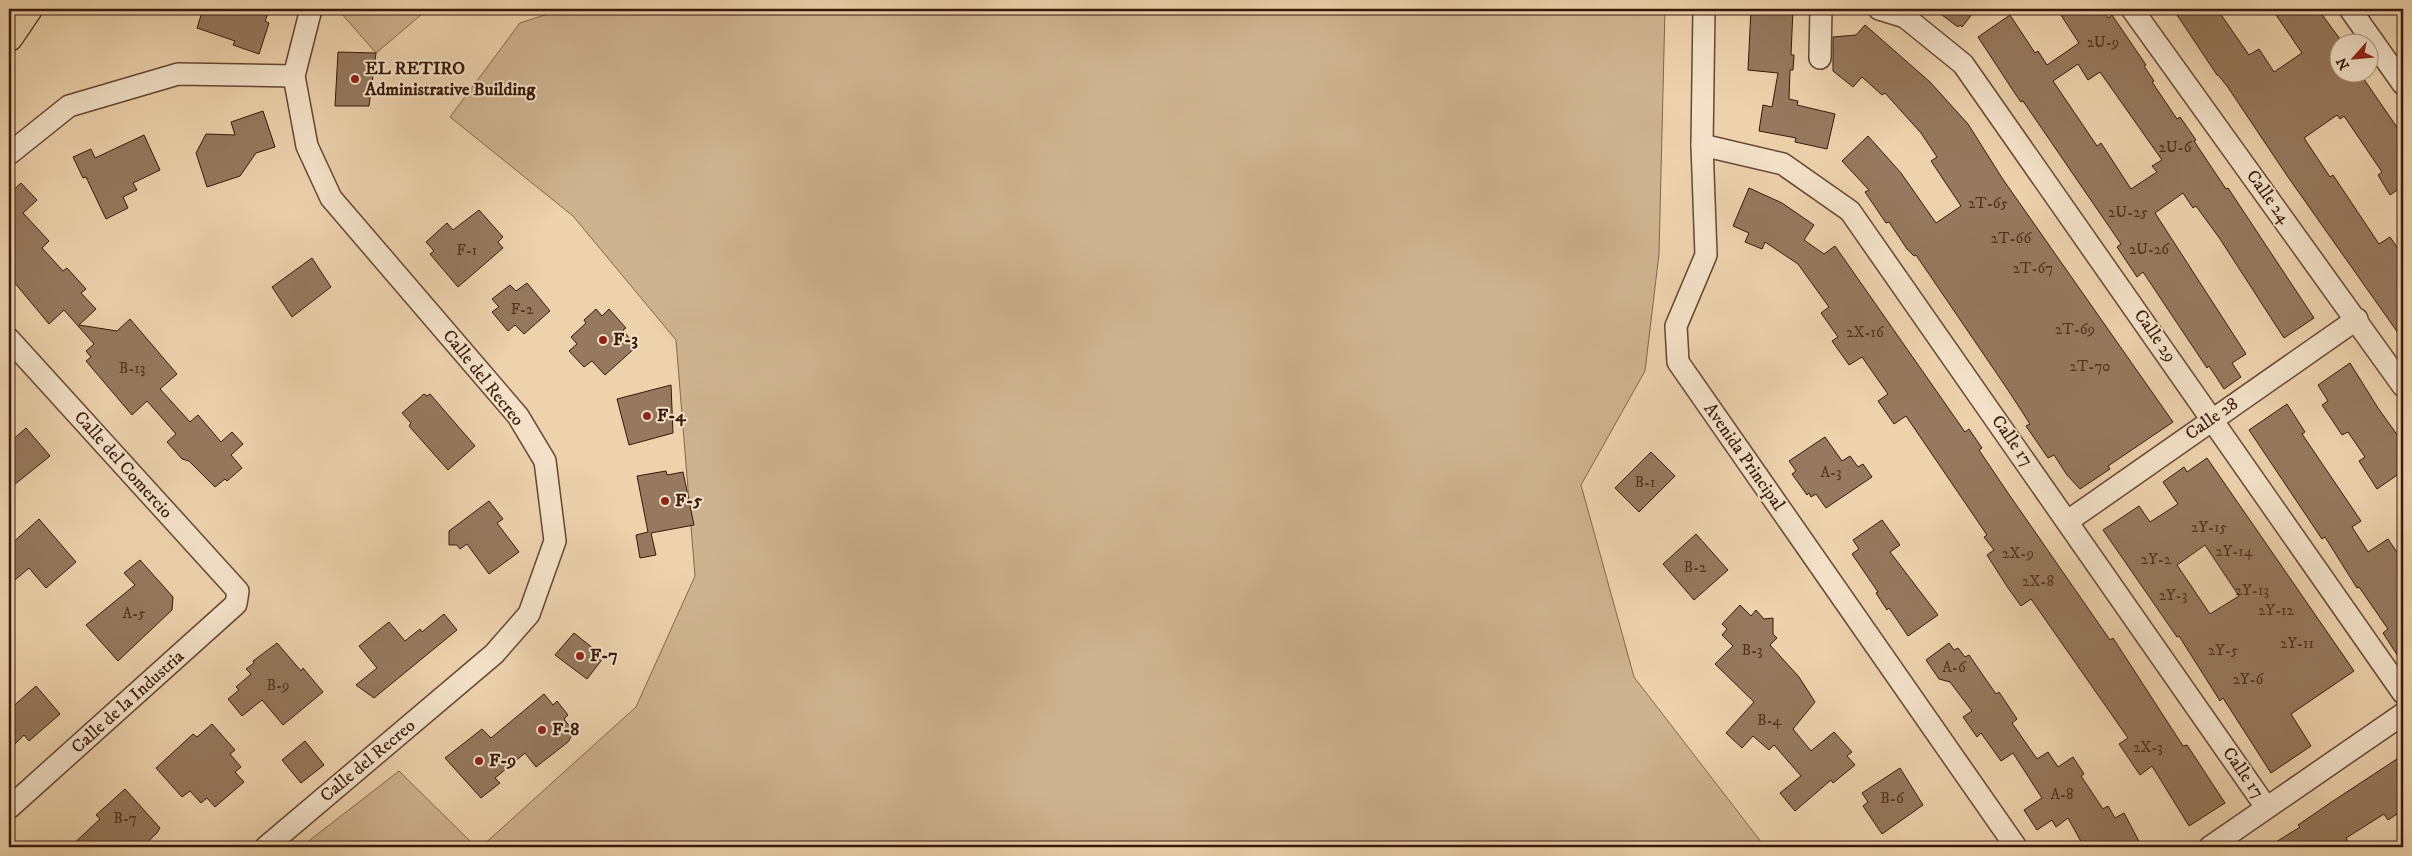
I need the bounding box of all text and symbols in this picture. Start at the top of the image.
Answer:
north arrow [2330,32,2380,82]
house number: 2U-9 [2087,33,2119,52]
text: N [2332,54,2354,73]
place label: EL RETIRO Administrative Building [364,58,537,101]
marker: EL RETIRO Administrative Building [349,73,361,85]
house number: 2U-6 [2159,138,2193,157]
street label: Calle 24 [2241,166,2295,229]
house number: 2T-65 [1968,194,2009,213]
house number: 2U-25 [2108,203,2148,222]
house number: 2T-66 [1991,229,2032,248]
house number: 2U-26 [2129,240,2170,259]
house number: F-1 [457,241,477,260]
house number: 2T-67 [2013,259,2053,278]
house number: F-2 [511,300,534,319]
street label: Calle 29 [2129,305,2181,367]
house number: 2T-69 [2055,320,2095,339]
house number: 2X-16 [1846,323,1885,342]
street label: Calle del Recreo [438,325,529,431]
place label: F-3 [613,329,638,351]
marker: F-3 [597,334,609,346]
house number: 2T-70 [2070,357,2110,376]
house number: B-13 [119,359,145,378]
street label: Calle 28 [2181,393,2243,445]
street label: Avenida Principal [1699,399,1790,516]
place label: F-4 [657,405,686,427]
street label: Calle del Comercio [69,407,177,523]
marker: F-4 [641,410,653,422]
street label: Calle 17 [1986,411,2038,471]
house number: A-3 [1820,463,1842,482]
house number: B-1 [1634,473,1656,492]
place label: F-5 [675,490,702,512]
marker: F-5 [659,495,671,507]
house number: 2Y-15 [2191,518,2227,537]
house number: 2Y-14 [2215,542,2253,561]
house number: 2X-9 [2002,544,2034,563]
house number: 2Y-2 [2141,550,2172,569]
house number: B-2 [1684,558,1707,577]
house number: 2X-8 [2022,572,2054,591]
house number: 2Y-13 [2235,581,2269,600]
house number: 2Y-3 [2159,586,2187,605]
house number: 2Y-12 [2258,601,2295,620]
house number: A-5 [122,604,146,623]
house number: 2Y-11 [2280,634,2314,653]
house number: B-3 [1741,641,1763,660]
house number: 2Y-5 [2208,641,2239,660]
street label: Calle de la Industria [67,645,189,758]
place label: F-7 [590,645,618,667]
marker: F-7 [574,650,586,662]
house number: A-6 [1942,658,1967,677]
house number: 2Y-6 [2233,670,2265,689]
house number: B-9 [266,676,290,695]
house number: B-4 [1757,711,1781,730]
street label: Calle del Recreo [316,715,420,807]
place label: F-8 [552,719,579,741]
marker: F-8 [536,724,548,736]
house number: 2X-3 [2133,738,2163,757]
street label: Calle 17 [2217,743,2269,803]
place label: F-9 [489,750,516,772]
marker: F-9 [473,755,485,767]
house number: A-8 [2050,785,2074,804]
house number: B-6 [1880,789,1905,808]
house number: B-7 [113,809,137,828]

